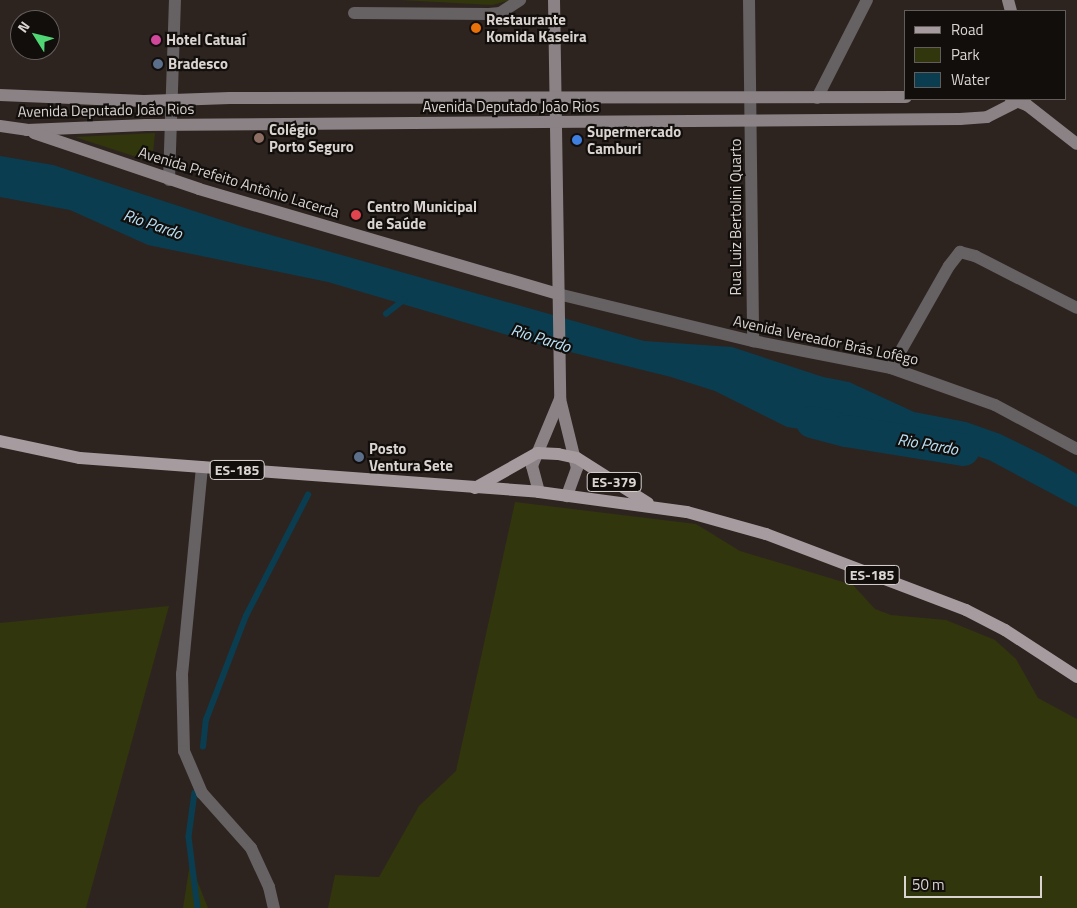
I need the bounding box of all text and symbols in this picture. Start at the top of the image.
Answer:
north arrow [10,10,60,60]
place label: Restaurante Komida Kaseira [486,10,587,45]
legend [904,10,1067,100]
text: N [12,16,35,37]
text: Road [951,18,983,41]
marker: Restaurante Komida Kaseira [470,22,482,34]
place label: Hotel Catuaí [166,31,246,49]
marker: Hotel Catuaí [150,34,162,46]
text: Park [951,43,980,66]
place label: Bradesco [168,55,228,73]
marker: Bradesco [152,58,164,70]
text: Water [951,68,990,91]
street label: Avenida Deputado João Rios [423,98,599,116]
street label: Avenida Deputado João Rios [17,99,195,121]
place label: Colégio Porto Seguro [269,120,354,155]
place label: Supermercado Camburi [587,122,681,157]
marker: Colégio Porto Seguro [253,132,265,144]
marker: Supermercado Camburi [571,134,583,146]
street label: Rua Luiz Bertolini Quarto [727,139,745,295]
street label: Avenida Prefeito Antônio Lacerda [136,143,342,221]
place label: Centro Municipal de Saúde [367,197,477,232]
water label: Rio Pardo [121,205,185,243]
marker: Centro Municipal de Saúde [349,208,363,222]
street label: Avenida Vereador Brás Lofêgo [732,312,920,368]
water label: Rio Pardo [509,320,573,356]
water label: Rio Pardo [896,429,960,459]
place label: Posto Ventura Sete [369,439,453,474]
marker: Posto Ventura Sete [353,451,365,463]
road number: ES-185 [210,458,264,482]
road number: ES-379 [586,471,642,494]
road number: ES-185 [844,564,900,586]
scale bar [907,866,1044,898]
text: 50 m [912,873,945,896]

